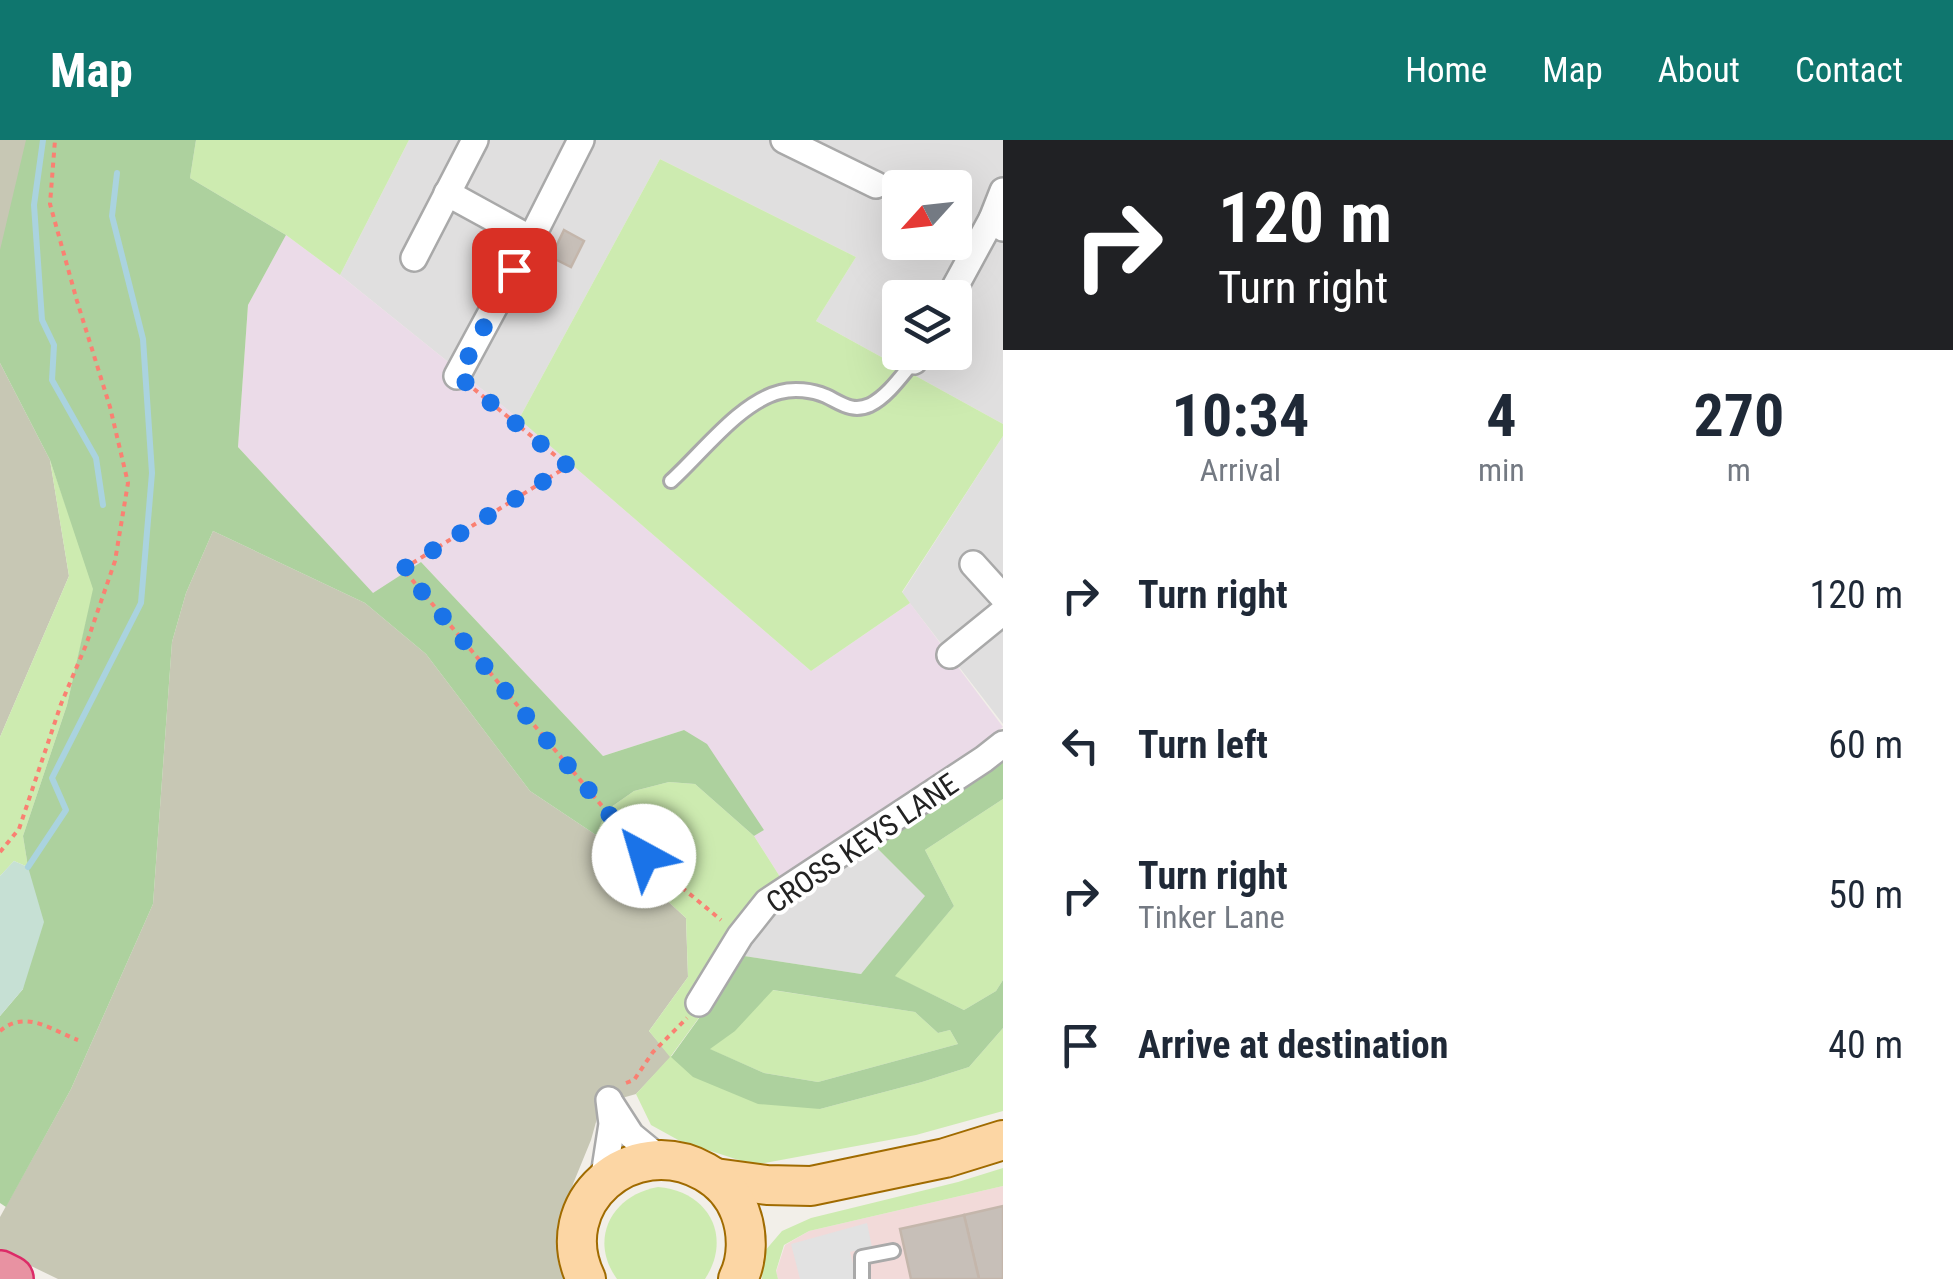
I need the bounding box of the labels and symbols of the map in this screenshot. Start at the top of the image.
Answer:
north arrow [882,170,972,260]
pin [472,228,557,313]
street label: CROSS KEYS LANE [760,766,964,920]
position arrow [592,804,696,908]

